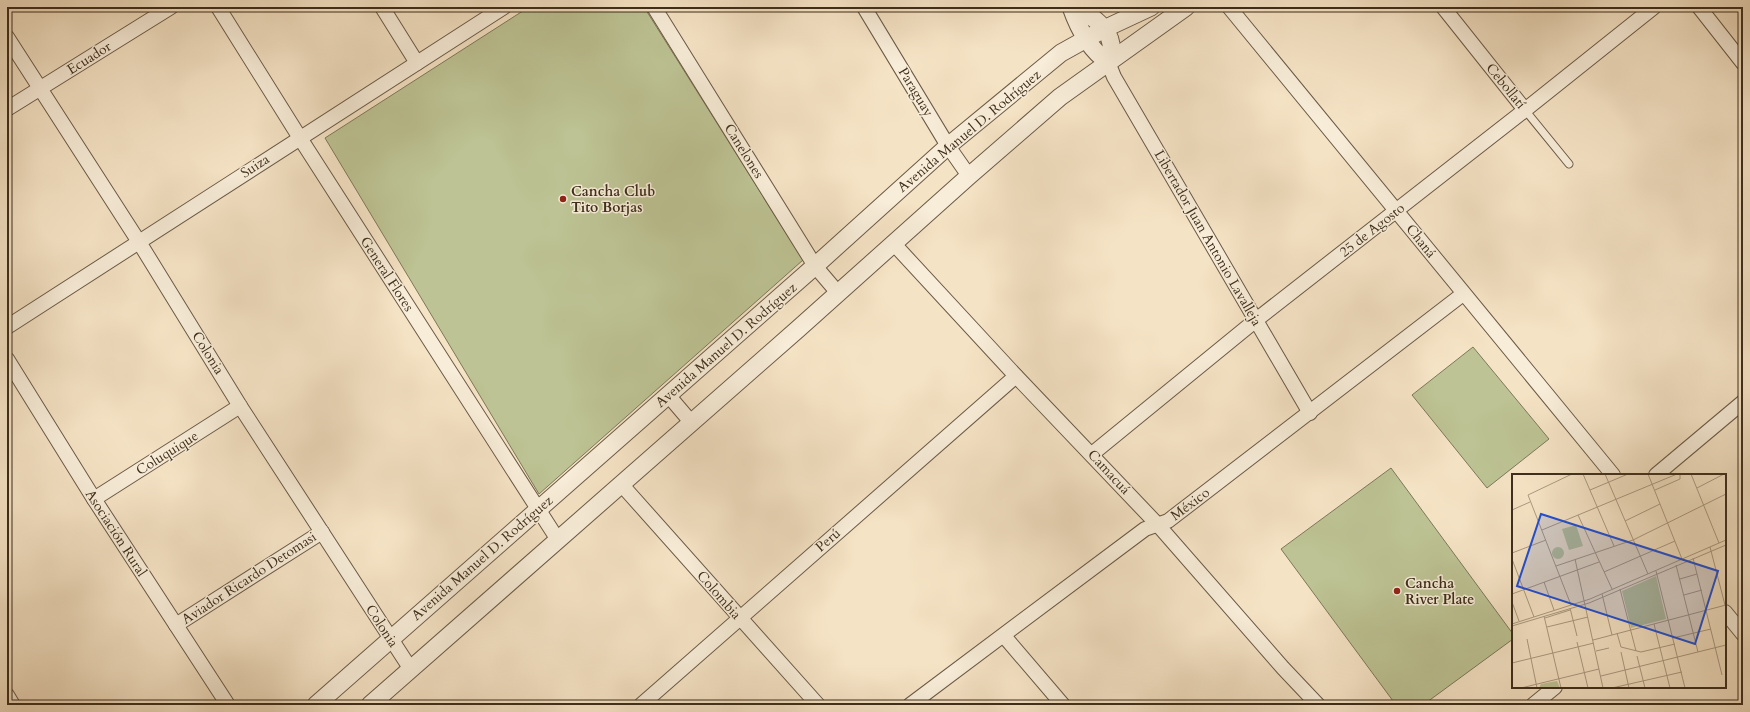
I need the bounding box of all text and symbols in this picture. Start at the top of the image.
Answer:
street label: Ecuador [63,37,116,79]
street label: Cebollatí [1482,59,1530,113]
street label: Paraguay [894,64,938,121]
street label: Avenida Manuel D. Rodríguez [893,65,1045,197]
street label: Canelones [720,120,768,182]
street label: Libertador Juan Antonio Lavalleja [1150,147,1266,329]
street label: Suiza [237,150,273,182]
place label: Cancha Club Tito Borjas [571,182,655,217]
marker: Cancha Club Tito Borjas [558,194,568,204]
street label: 25 de Agosto [1336,198,1409,261]
street label: Chaná [1402,220,1440,262]
street label: General Flores [356,233,418,315]
street label: Avenida Manuel D. Rodríguez [651,278,801,412]
street label: Colonia [187,328,229,378]
street label: Coluquique [132,426,202,480]
street label: Camacuá [1083,445,1135,499]
inset map [1512,474,1726,688]
street label: México [1167,483,1214,525]
street label: Asociación Rural [81,486,152,581]
street label: Avenida Manuel D. Rodríguez [407,491,557,625]
street label: Perú [811,524,845,556]
street label: Aviador Ricardo Detomasi [178,527,320,629]
street label: Colombia [693,567,745,623]
place label: Cancha River Plate [1405,574,1474,609]
marker: Cancha River Plate [1392,586,1402,596]
street label: Colonia [361,601,403,651]

